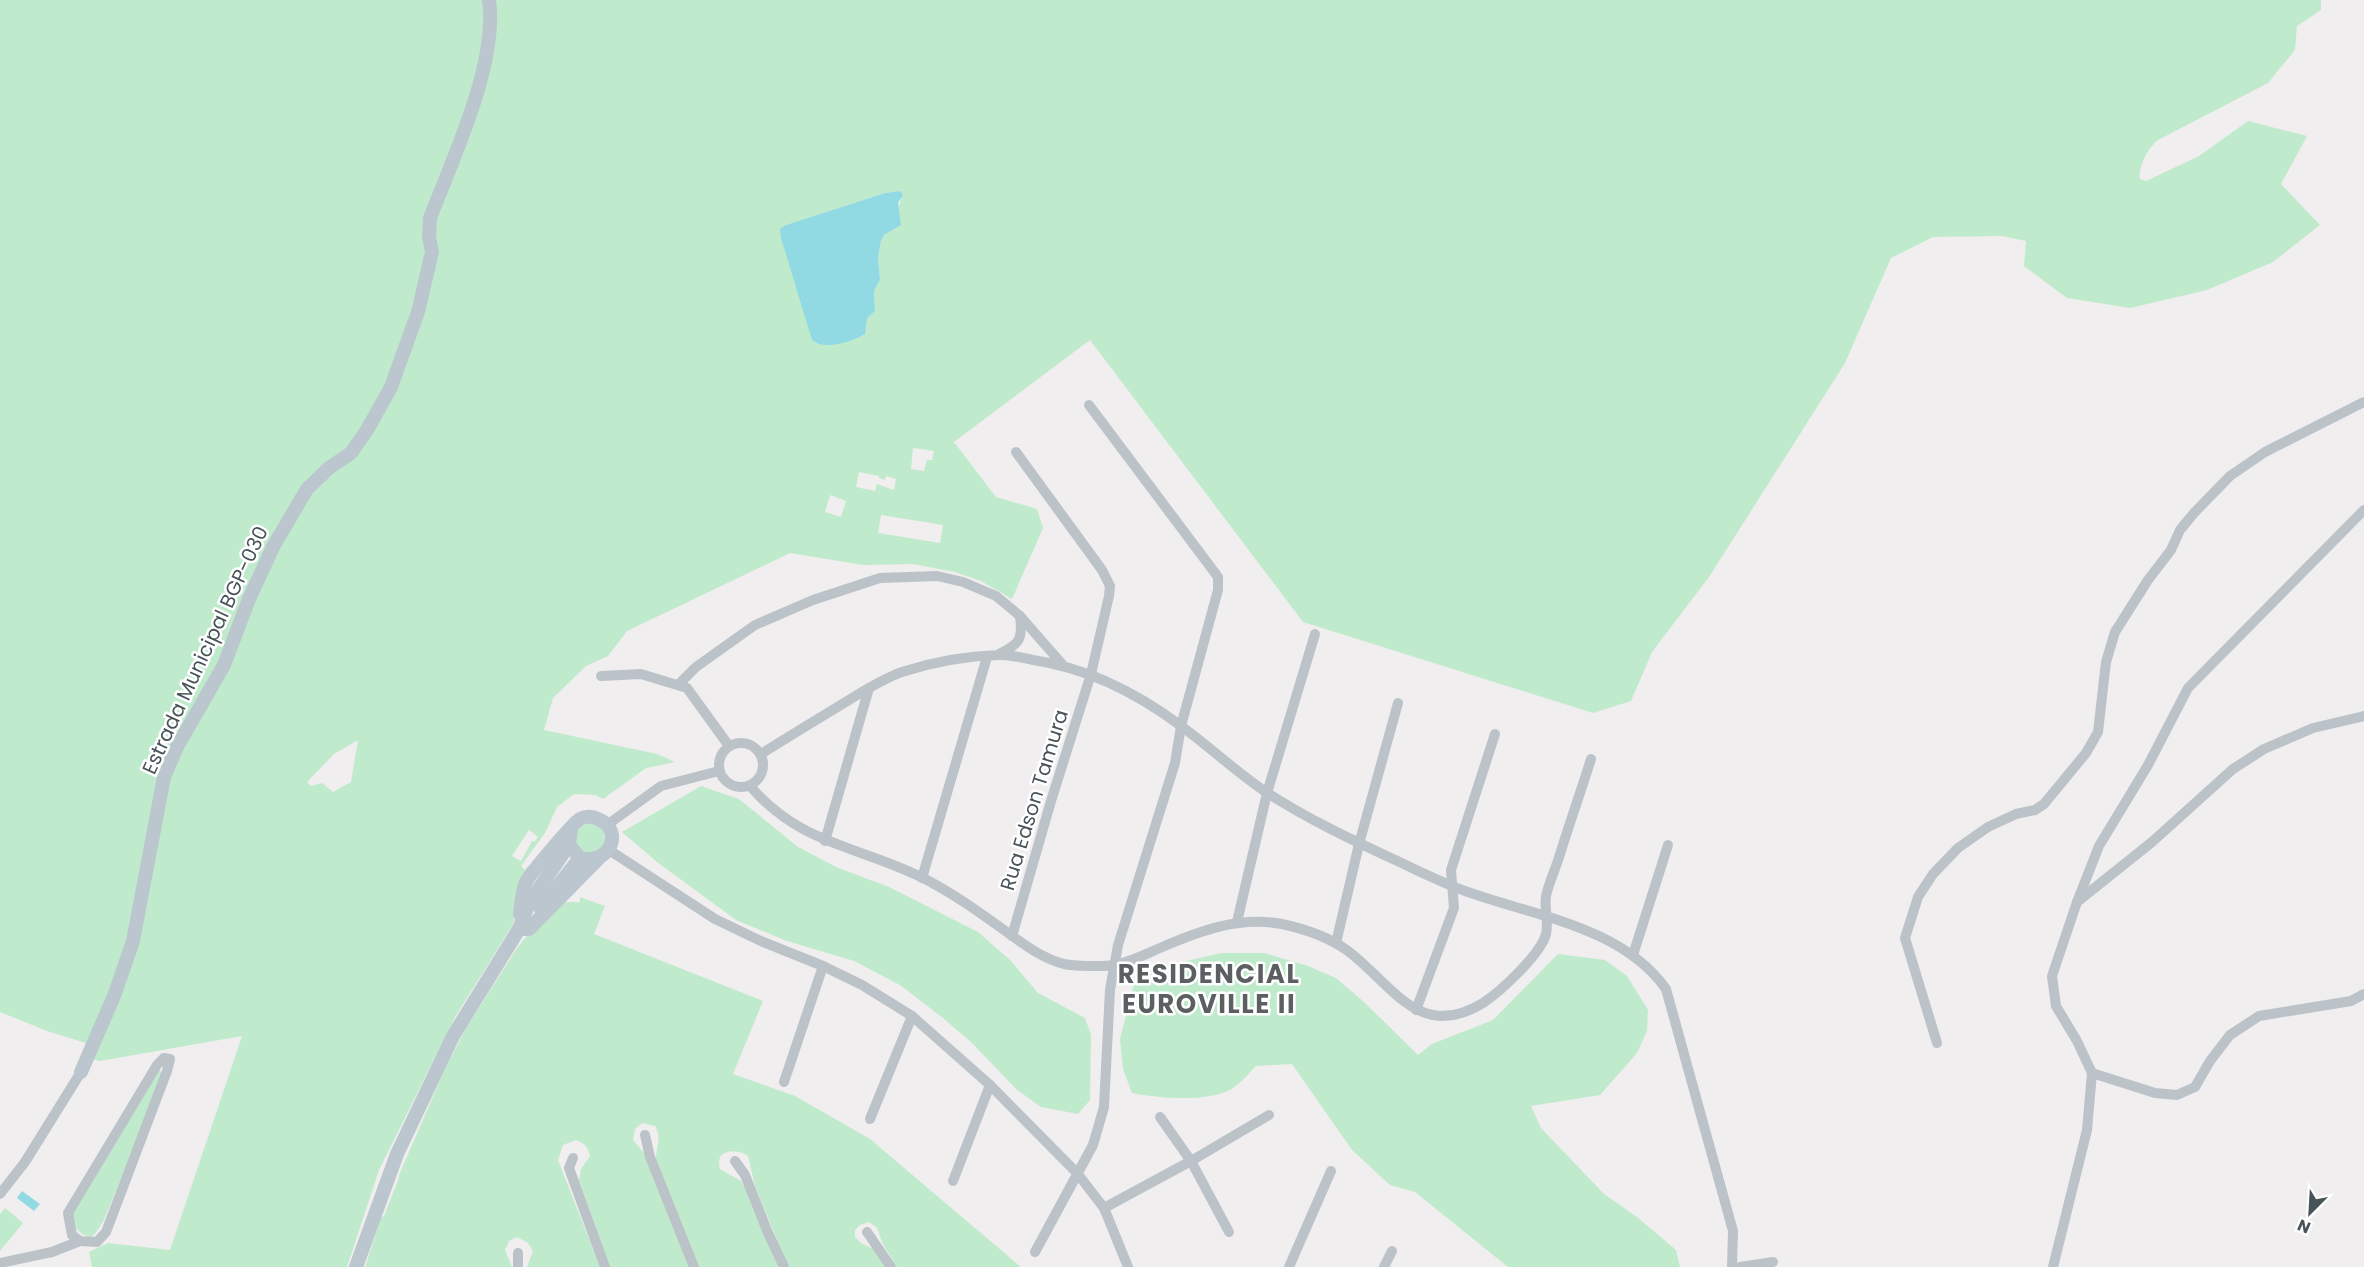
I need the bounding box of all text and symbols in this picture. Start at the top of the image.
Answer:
street label: Estrada Municipal BGP-030 [135,521,275,779]
street label: Rua Edson Tamura [993,706,1075,894]
district label: RESIDENCIAL EUROVILLE II [1118,956,1300,1022]
north arrow [2280,1183,2340,1243]
text: N [2294,1213,2314,1239]

